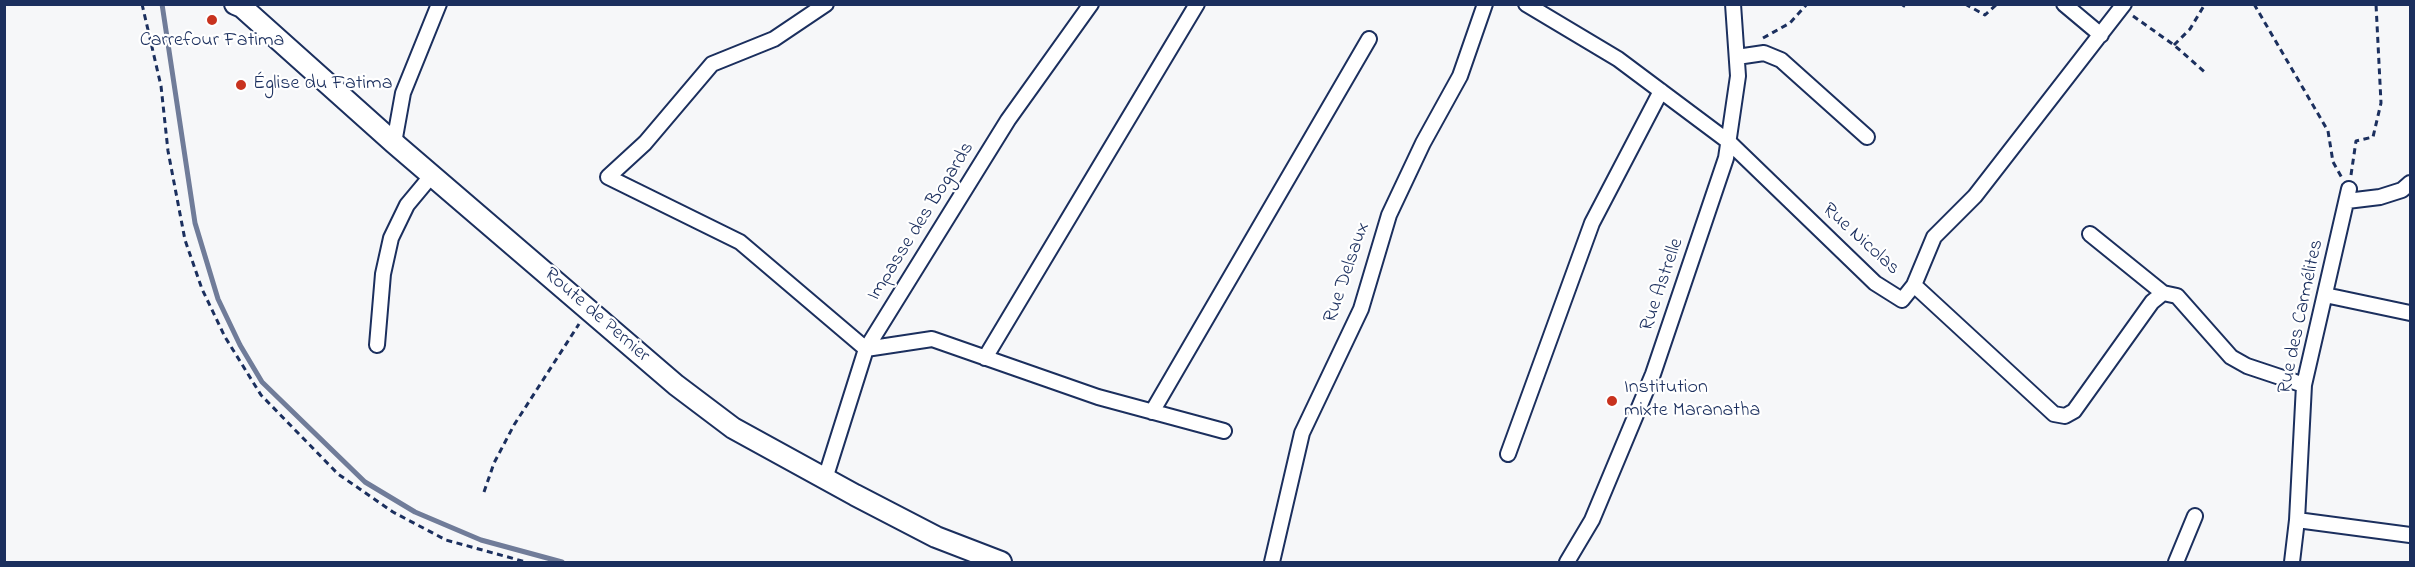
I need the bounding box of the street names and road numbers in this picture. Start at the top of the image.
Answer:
street label: Impasse des Bogards [863,138,981,306]
street label: Rue Nicolas [1816,199,1904,281]
street label: Rue Delsaux [1320,220,1376,326]
street label: Rue Astrelle [1636,235,1690,335]
street label: Rue des Carmélites [2274,238,2330,396]
street label: Route de Pernier [538,263,654,369]

